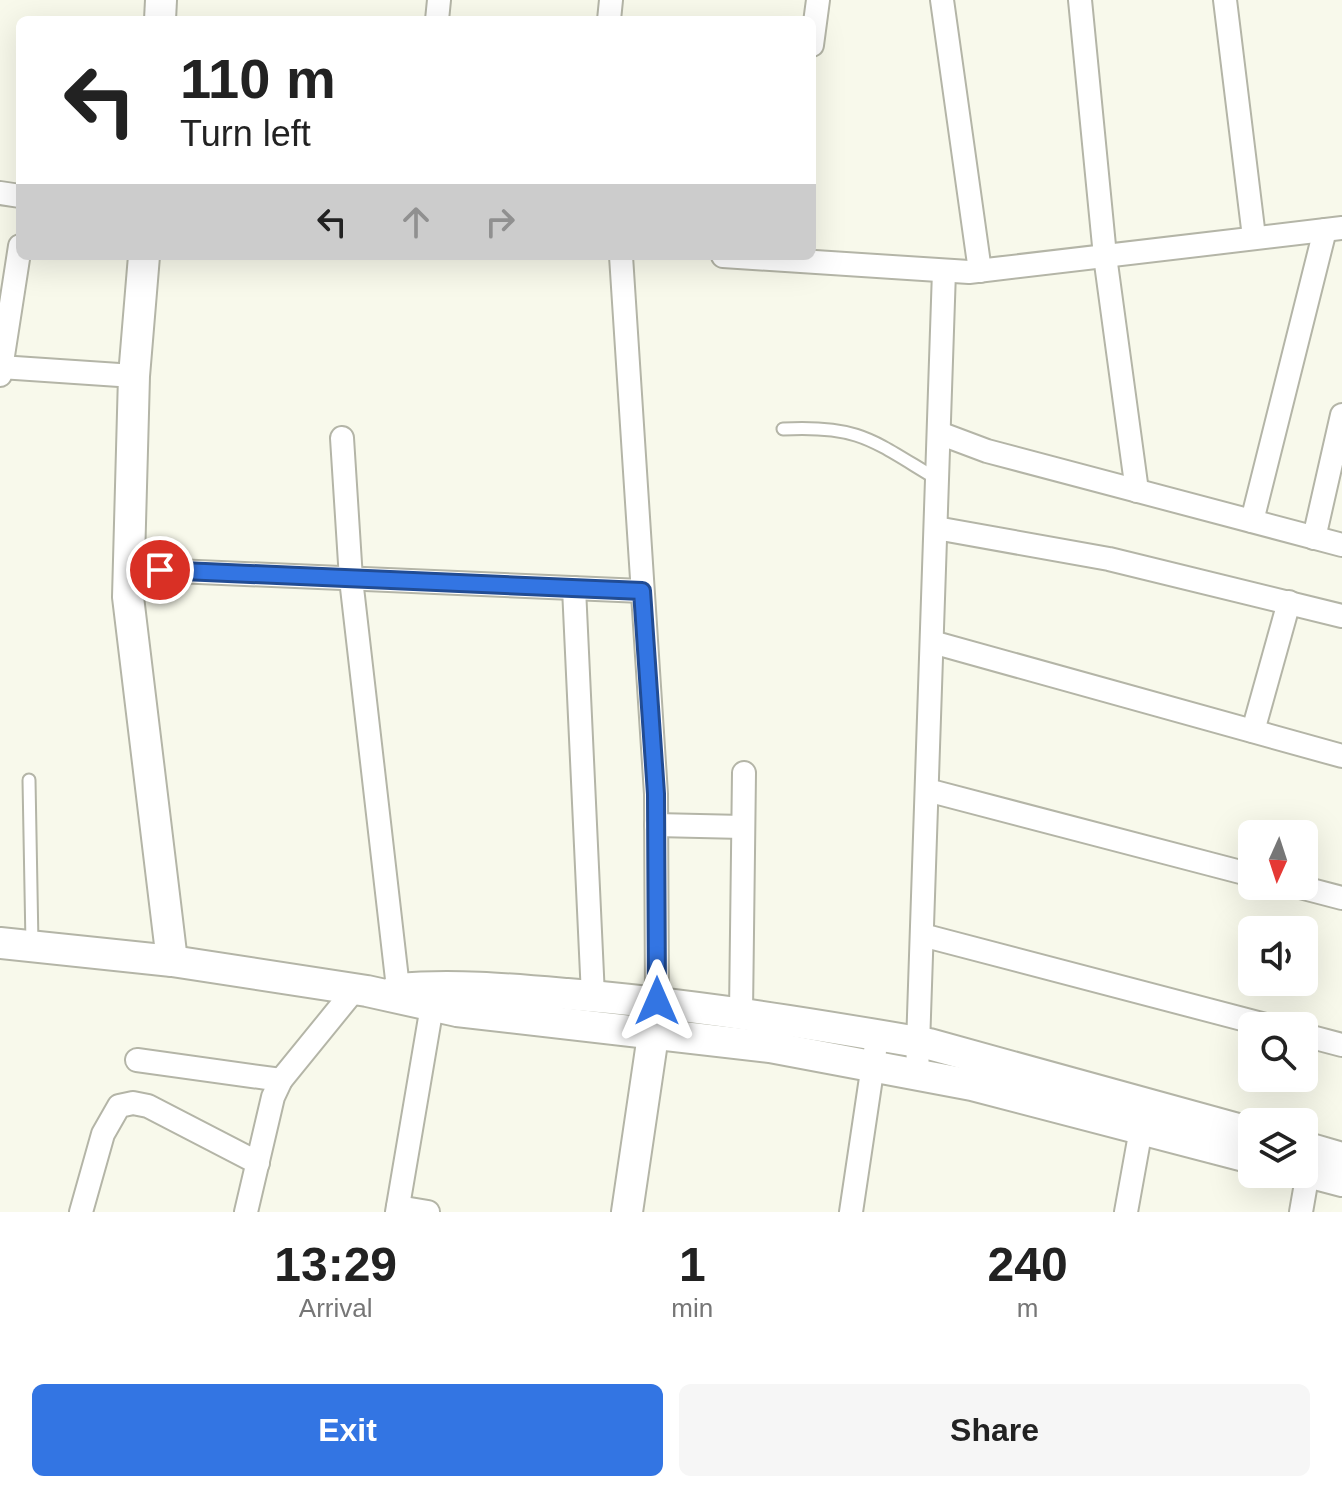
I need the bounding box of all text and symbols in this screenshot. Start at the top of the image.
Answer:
text: 110 m [180,47,336,110]
icon: left [48,48,152,152]
text: Turn left [180,113,311,154]
icon: left [310,200,354,244]
icon: ahead [394,200,438,244]
icon: right [478,200,522,244]
pin [126,536,194,604]
icon: arrive [138,548,182,592]
north arrow [1238,820,1318,900]
map controls [1238,820,1318,1188]
button: sound [1238,916,1318,996]
position arrow [615,959,699,1043]
button: search [1238,1012,1318,1092]
button: layers [1238,1108,1318,1188]
text: 13:29 [274,1238,397,1291]
text: 1 [679,1238,706,1291]
text: 240 [988,1238,1068,1291]
text: Arrival [299,1293,373,1323]
text: min [671,1293,713,1323]
text: m [1017,1293,1038,1323]
button: Exit [32,1384,663,1476]
button: Share [679,1384,1310,1476]

